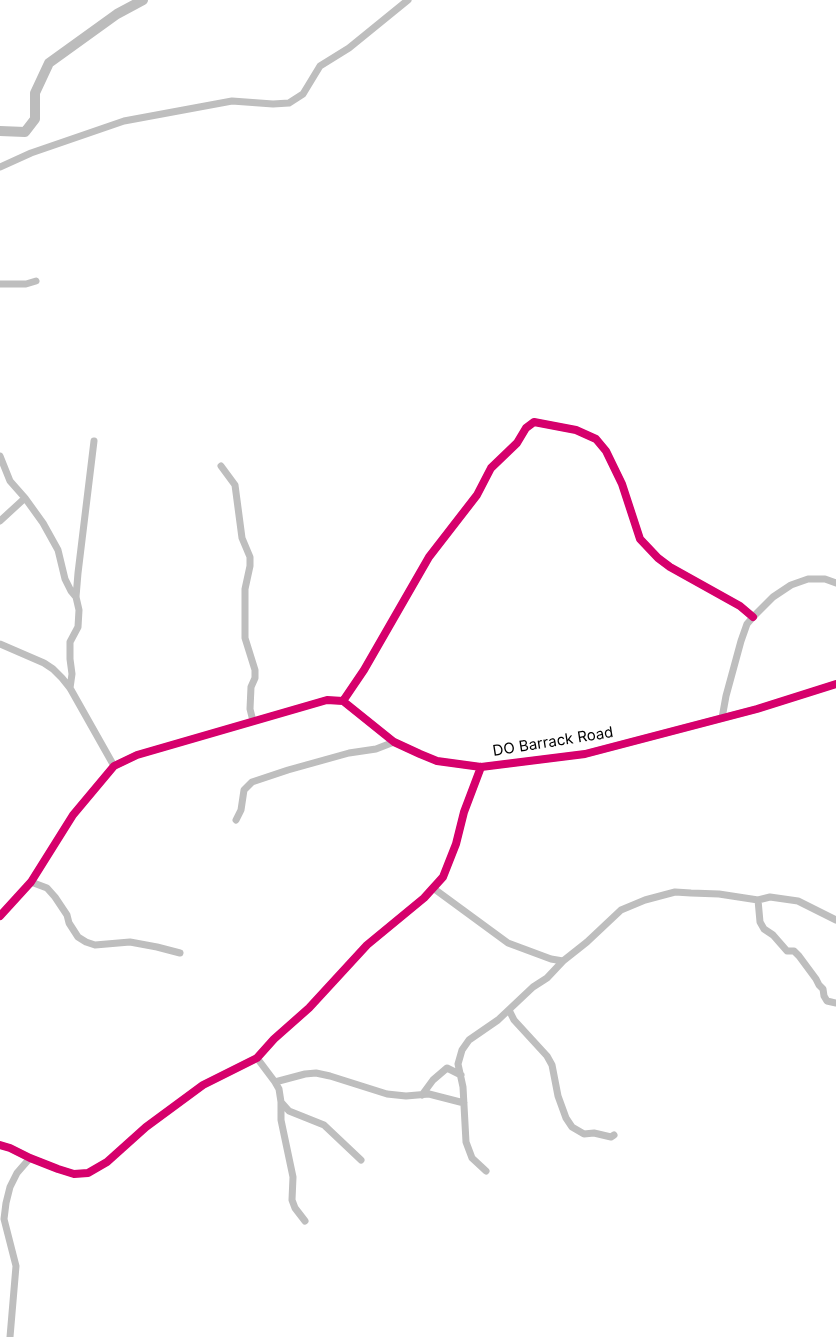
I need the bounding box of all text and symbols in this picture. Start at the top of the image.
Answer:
street label: DO Barrack Road [491,724,615,760]

